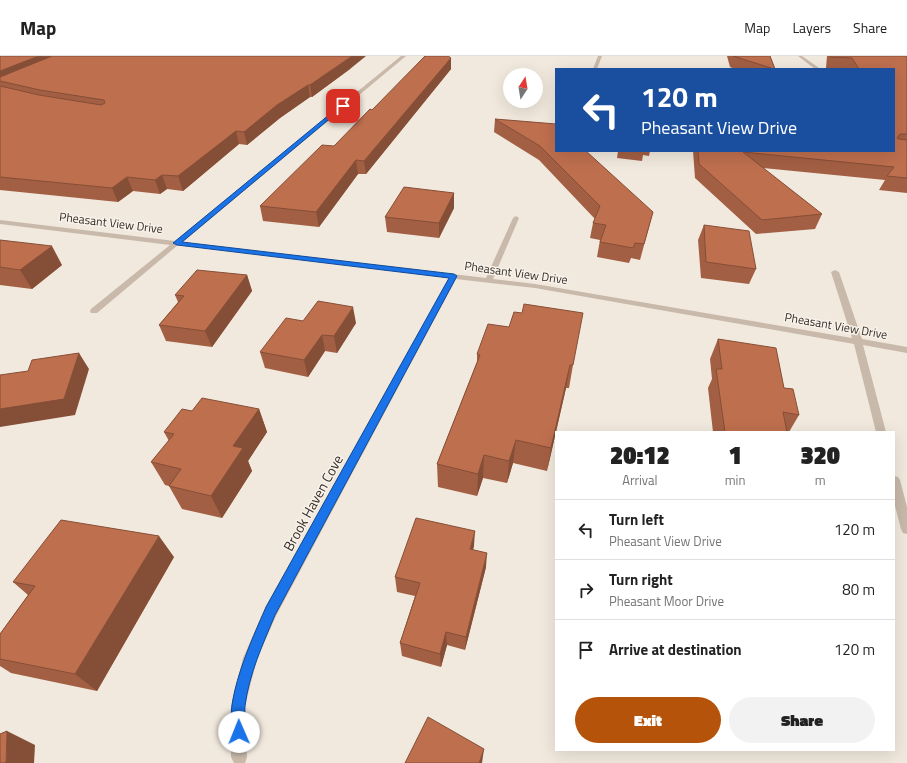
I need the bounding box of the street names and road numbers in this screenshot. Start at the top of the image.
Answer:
street label: Pheasant View Drive [58,207,164,238]
street label: Pheasant View Drive [463,256,569,289]
street label: Pheasant View Drive [783,307,889,344]
street label: Brook Haven Cove [277,451,348,555]

